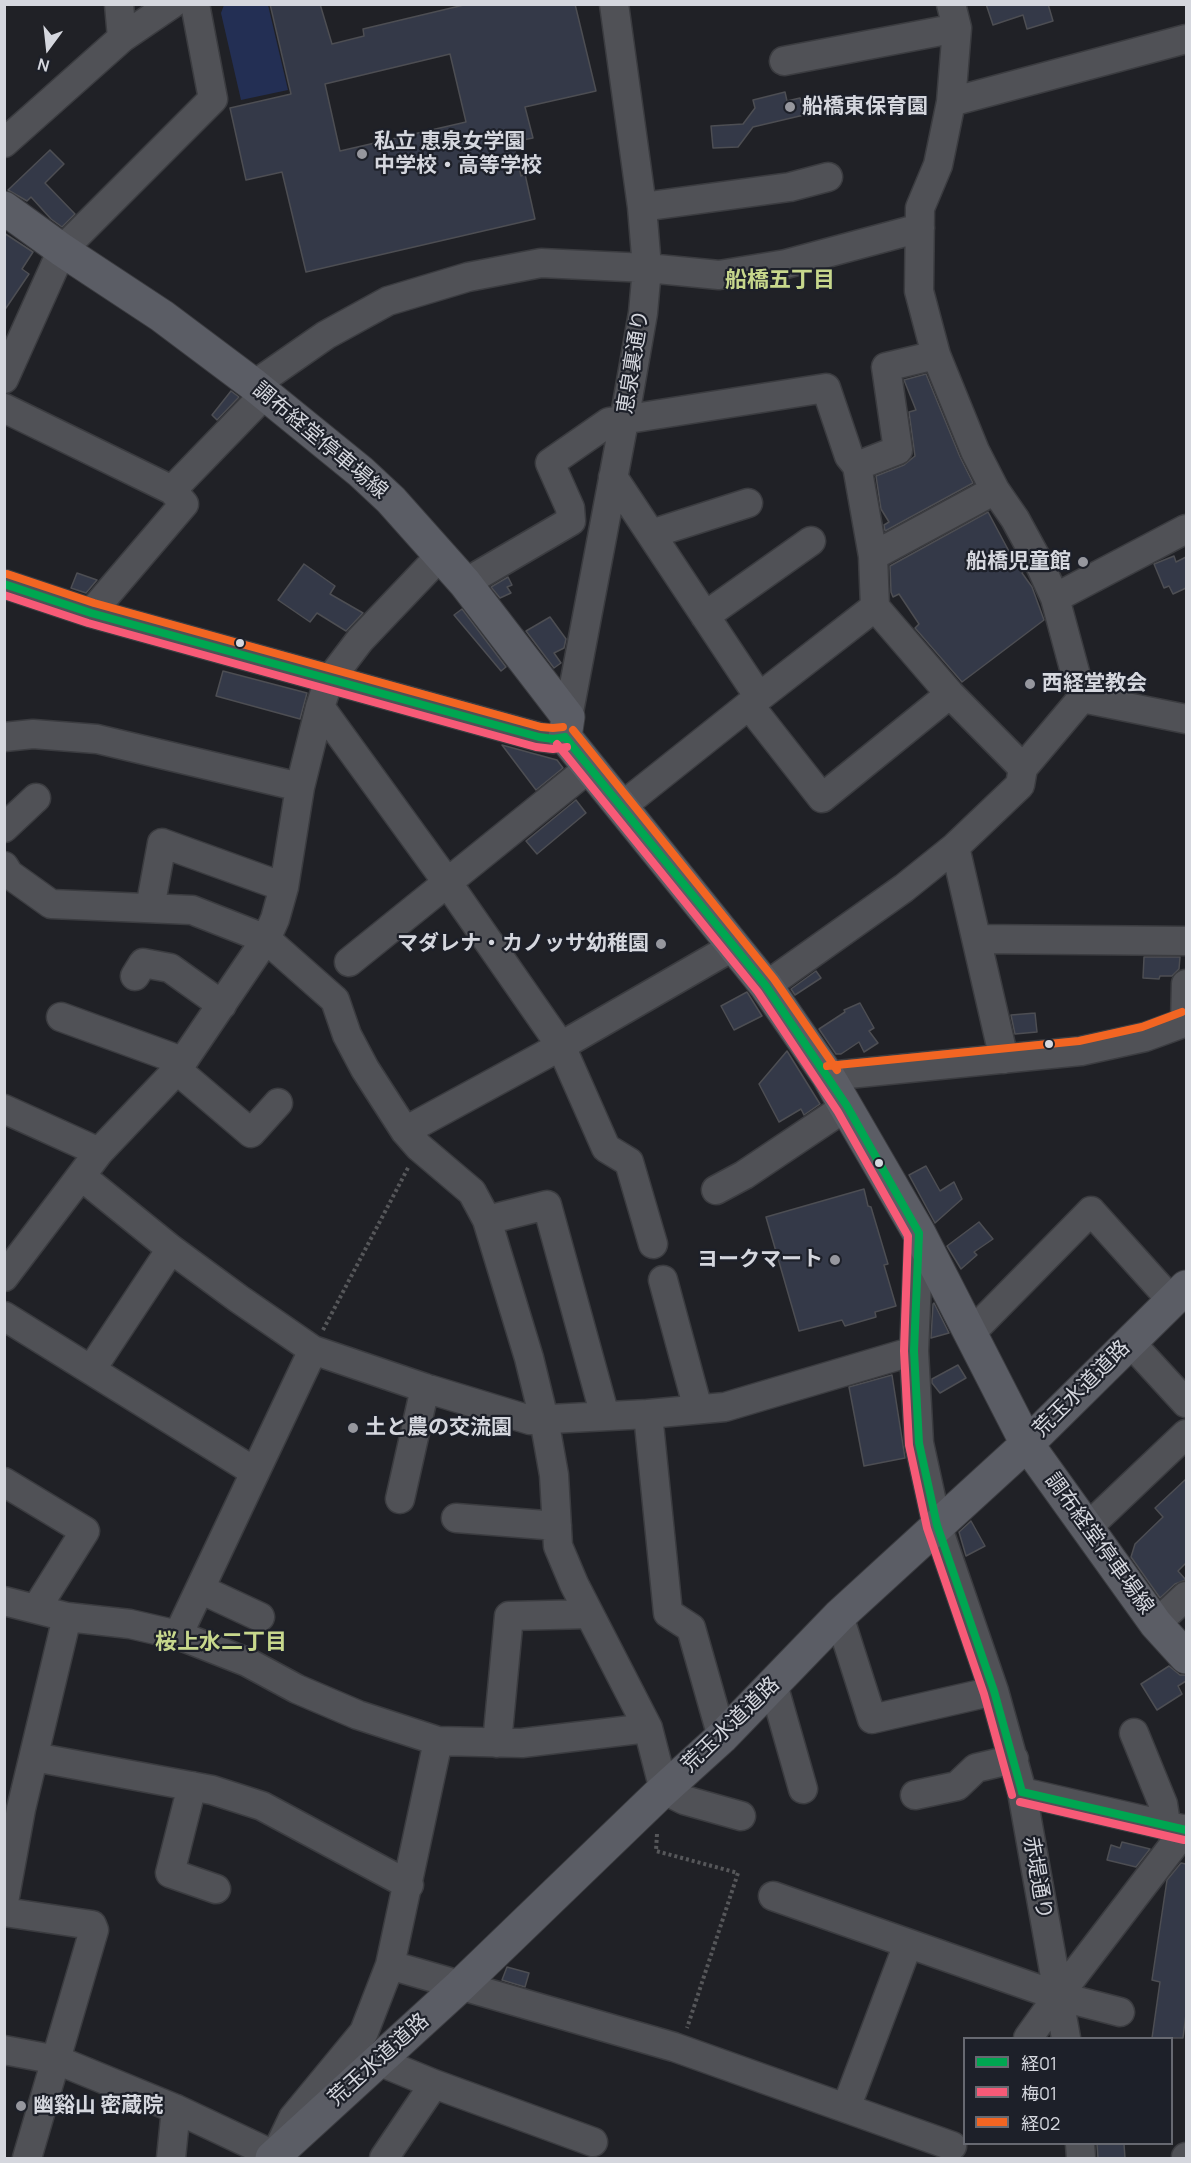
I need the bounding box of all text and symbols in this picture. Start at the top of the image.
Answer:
north arrow [18,18,78,78]
text: N [35,53,52,78]
place label: 船橋東保育園 [802,94,928,120]
marker: 船橋東保育園 [783,100,797,114]
place label: 私立 恵泉女学園 中学校・高等学校 [374,129,542,179]
marker: 私立 恵泉女学園 中学校・高等学校 [355,147,369,161]
district label: 船橋五丁目 [725,268,835,294]
street label: 恵泉裏通り [613,308,655,416]
street label: 調布経堂停車場線 [248,377,392,505]
place label: 船橋児童館 [966,549,1071,575]
marker: 船橋児童館 [1076,555,1090,569]
unlabelled marker [234,637,246,649]
place label: 西経堂教会 [1042,671,1147,697]
marker: 西経堂教会 [1023,677,1037,691]
place label: マダレナ・カノッサ幼稚園 [397,931,649,957]
marker: マダレナ・カノッサ幼稚園 [654,937,668,951]
unlabelled marker [1043,1038,1055,1050]
unlabelled marker [873,1157,885,1169]
place label: ヨークマート [697,1247,823,1273]
marker: ヨークマート [828,1253,842,1267]
street label: 荒玉水道道路 [1029,1336,1135,1442]
place label: 土と農の交流園 [365,1415,512,1441]
marker: 土と農の交流園 [346,1421,360,1435]
street label: 調布経堂停車場線 [1039,1469,1159,1619]
district label: 桜上水二丁目 [155,1630,287,1656]
street label: 荒玉水道道路 [677,1672,785,1778]
street label: 赤堤通り [1017,1834,1057,1922]
street label: 荒玉水道道路 [324,2008,434,2112]
legend [963,2037,1173,2145]
text: 経01 [1021,2051,1057,2075]
text: 梅01 [1021,2081,1057,2105]
place label: 幽谿山 密蔵院 [33,2093,163,2119]
marker: 幽谿山 密蔵院 [14,2099,28,2113]
text: 経02 [1021,2111,1060,2135]

